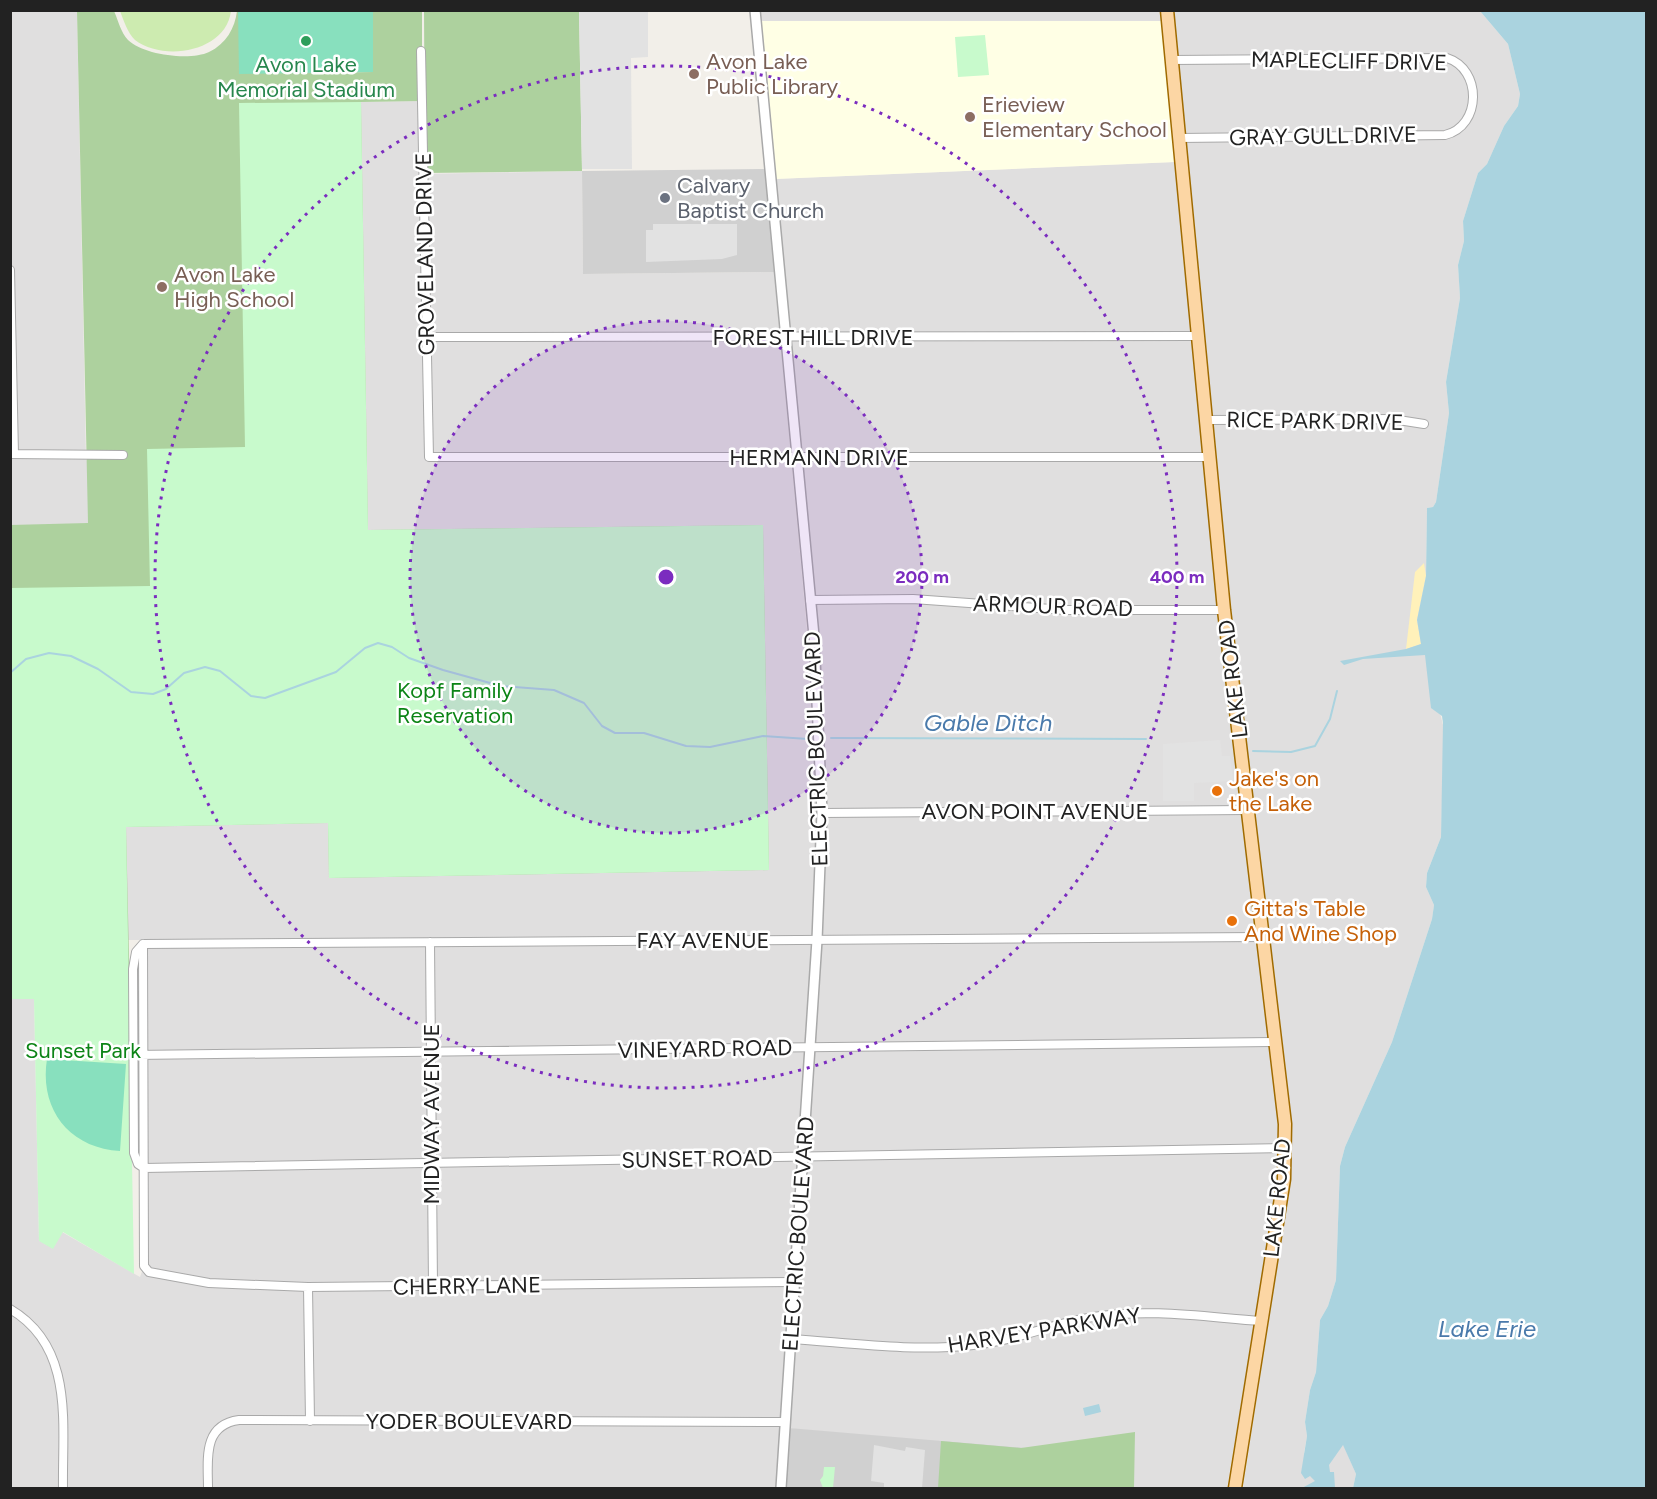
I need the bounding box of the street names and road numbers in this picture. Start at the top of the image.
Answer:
street label: MAPLECLIFF DRIVE [1251,46,1447,76]
street label: GRAY GULL DRIVE [1229,121,1417,151]
street label: GROVELAND DRIVE [410,152,440,356]
street label: FOREST HILL DRIVE [713,324,913,351]
street label: RICE PARK DRIVE [1226,406,1404,436]
street label: HERMANN DRIVE [729,444,909,471]
street label: ARMOUR ROAD [973,590,1133,622]
street label: LAKE ROAD [1212,618,1254,740]
street label: ELECTRIC BOULEVARD [798,631,834,867]
street label: AVON POINT AVENUE [922,798,1148,825]
street label: FAY AVENUE [636,927,770,954]
street label: MIDWAY AVENUE [418,1023,445,1205]
street label: VINEYARD ROAD [617,1034,793,1064]
street label: ELECTRIC BOULEVARD [776,1116,820,1352]
street label: LAKE ROAD [1257,1137,1297,1259]
street label: SUNSET ROAD [621,1144,773,1174]
street label: CHERRY LANE [393,1271,541,1301]
street label: HARVEY PARKWAY [945,1301,1143,1359]
street label: YODER BOULEVARD [366,1408,572,1435]

